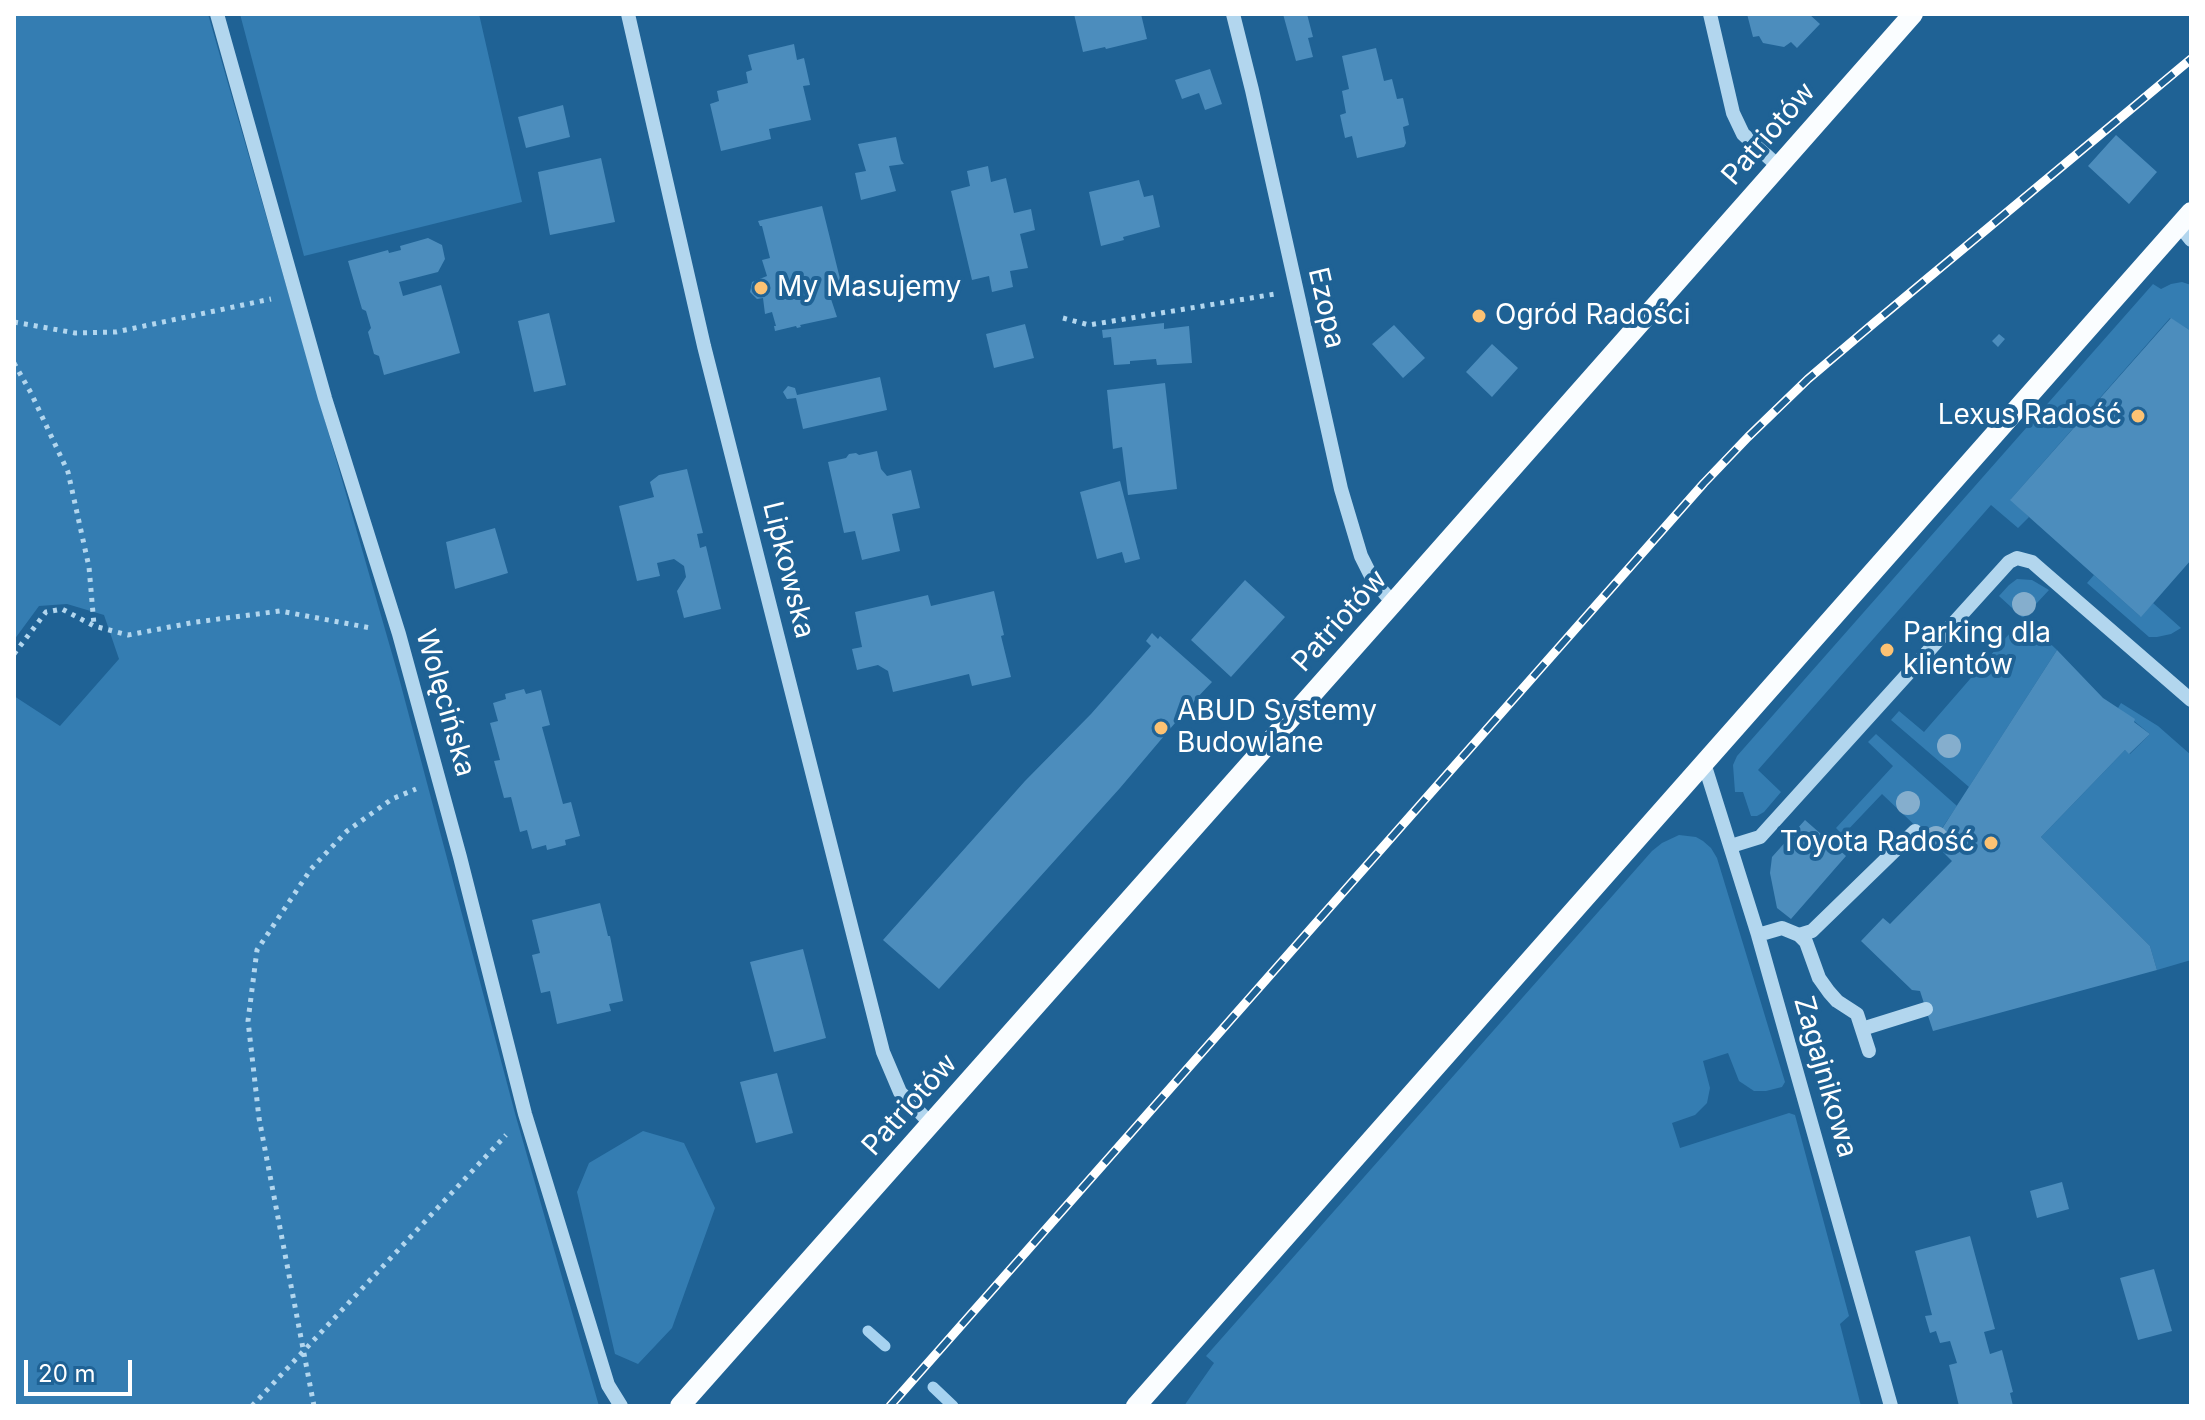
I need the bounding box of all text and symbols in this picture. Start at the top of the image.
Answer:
street label: Patriotów [1715,76,1823,192]
street label: Ezopa [1300,264,1352,352]
place label: My Masujemy [777,271,961,305]
marker: My Masujemy [752,279,770,297]
place label: Ogród Radości [1495,299,1691,333]
marker: Ogród Radości [1470,307,1488,325]
place label: Lexus Radość [1938,399,2122,433]
marker: Lexus Radość [2129,407,2147,425]
street label: Lipkowska [755,498,821,642]
street label: Patriotów [1286,563,1394,679]
place label: Parking dla klientów [1903,617,2051,683]
street label: Wolęcińska [408,626,482,780]
marker: Parking dla klientów [1878,641,1896,659]
place label: ABUD Systemy Budowlane [1177,695,1377,761]
marker: ABUD Systemy Budowlane [1152,719,1170,737]
place label: Toyota Radość [1780,826,1975,860]
marker: Toyota Radość [1982,834,2000,852]
street label: Zagajnikowa [1786,993,1864,1161]
street label: Patriotów [856,1047,964,1163]
scale bar [28,1344,136,1394]
text: 20 m [38,1359,96,1388]

